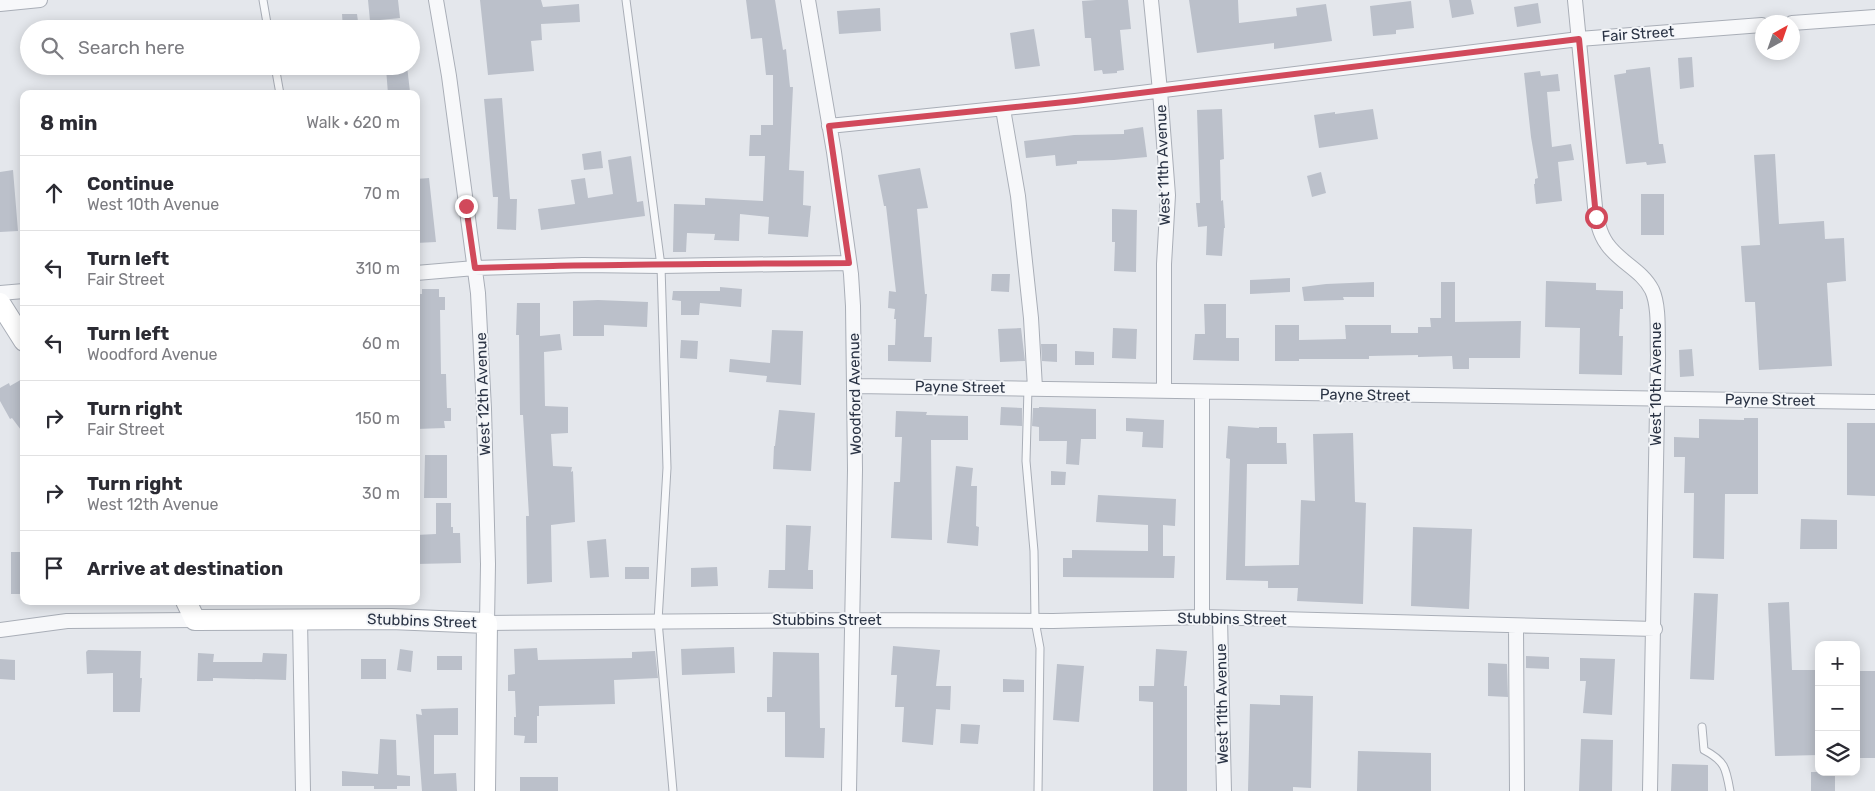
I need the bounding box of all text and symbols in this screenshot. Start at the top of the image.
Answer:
north arrow [1755,15,1800,60]
search box [20,20,420,75]
street label: Fair Street [1601,22,1675,46]
icon: search [38,34,66,62]
text: Search here [78,36,185,59]
street label: West 11th Avenue [1152,104,1174,226]
text: 8 min [40,110,97,135]
text: Walk · 620 m [306,113,400,132]
text: Continue [87,172,174,195]
icon: ahead [40,179,68,207]
text: 70 m [363,184,400,203]
text: West 10th Avenue [87,195,219,214]
route end [455,195,478,218]
route start [1585,206,1608,229]
text: Turn left [87,247,169,270]
icon: left [40,254,68,282]
text: 310 m [356,259,400,278]
text: Fair Street [87,270,164,289]
text: Turn left [87,322,169,345]
street label: West 10th Avenue [1647,322,1665,446]
icon: left [40,329,68,357]
street label: West 12th Avenue [472,332,494,456]
street label: Woodford Avenue [845,333,865,455]
text: 60 m [362,334,400,353]
text: Woodford Avenue [87,345,218,364]
street label: Payne Street [915,377,1005,397]
street label: Payne Street [1320,385,1410,405]
street label: Payne Street [1725,390,1815,410]
text: Turn right [87,397,182,420]
icon: right [40,404,68,432]
text: 150 m [355,409,400,428]
text: Fair Street [87,420,164,439]
text: Turn right [87,472,182,495]
icon: right [40,479,68,507]
text: 30 m [362,484,400,503]
text: West 12th Avenue [87,495,219,514]
icon: arrive [40,554,68,582]
text: Arrive at destination [87,557,283,580]
street label: Stubbins Street [1177,609,1287,629]
street label: Stubbins Street [367,610,477,632]
street label: Stubbins Street [772,611,882,629]
map controls [1815,641,1860,776]
button: + [1815,641,1860,686]
street label: West 11th Avenue [1212,643,1232,765]
button: − [1815,686,1860,731]
button: layers [1815,731,1860,776]

